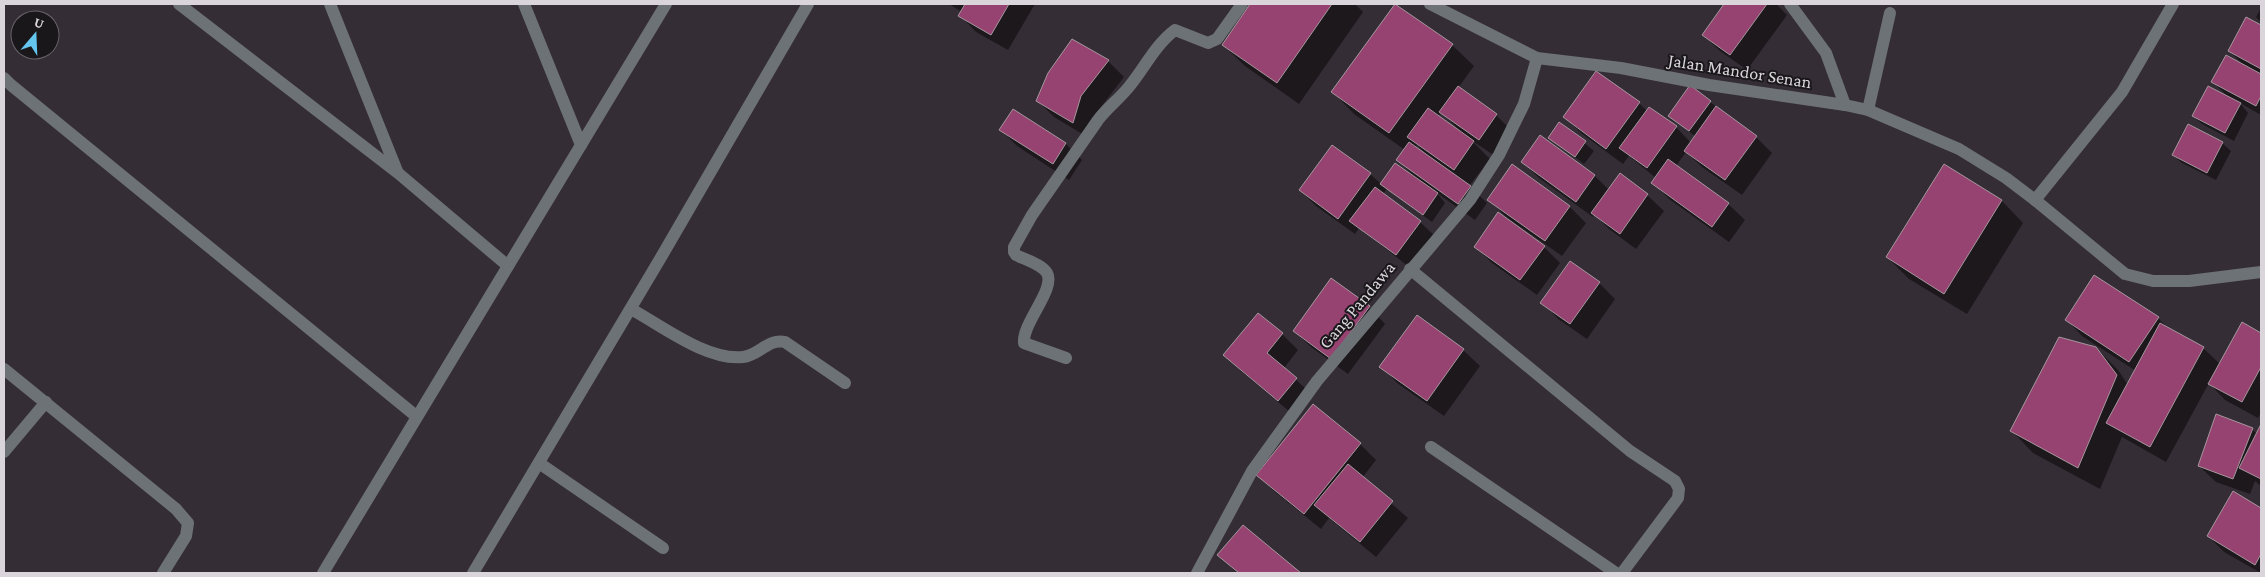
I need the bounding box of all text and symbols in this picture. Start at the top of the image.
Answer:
north arrow [10,10,60,60]
text: U [32,14,47,32]
street label: Jalan Mandor Senan [1665,49,1813,92]
street label: Gang Pandawa [1315,257,1399,353]

